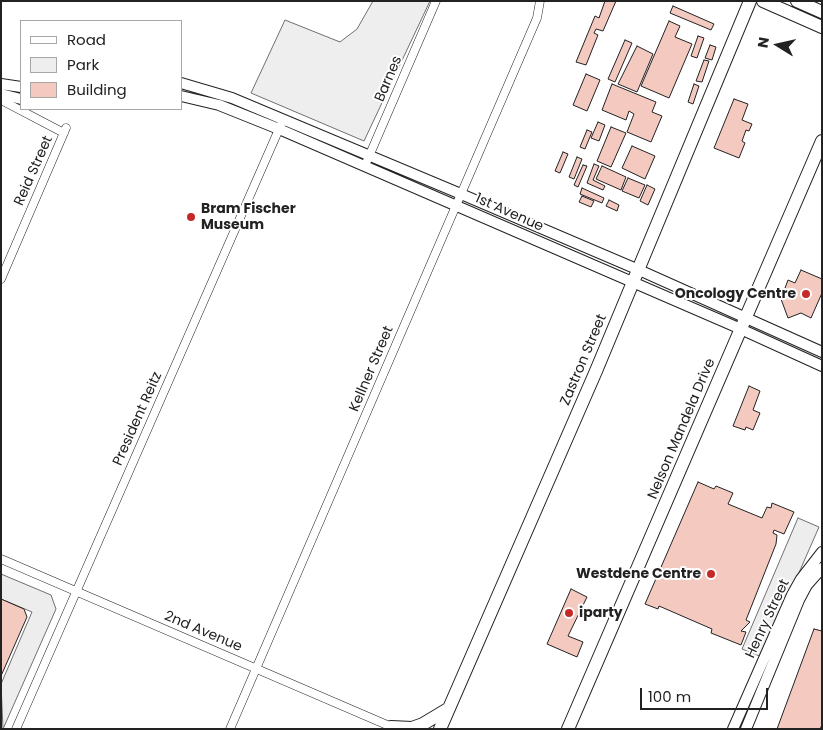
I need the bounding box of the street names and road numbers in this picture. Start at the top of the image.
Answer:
street label: Barnes [372,54,406,104]
street label: Reid Street [11,133,57,209]
street label: 1st Avenue [472,190,546,236]
street label: Zastron Street [557,312,611,408]
street label: Kellner Street [346,324,398,414]
street label: Nelson Mandela Drive [645,356,719,502]
street label: President Reitz [110,370,166,468]
street label: Henry Street [742,577,794,661]
street label: 2nd Avenue [162,608,244,656]

